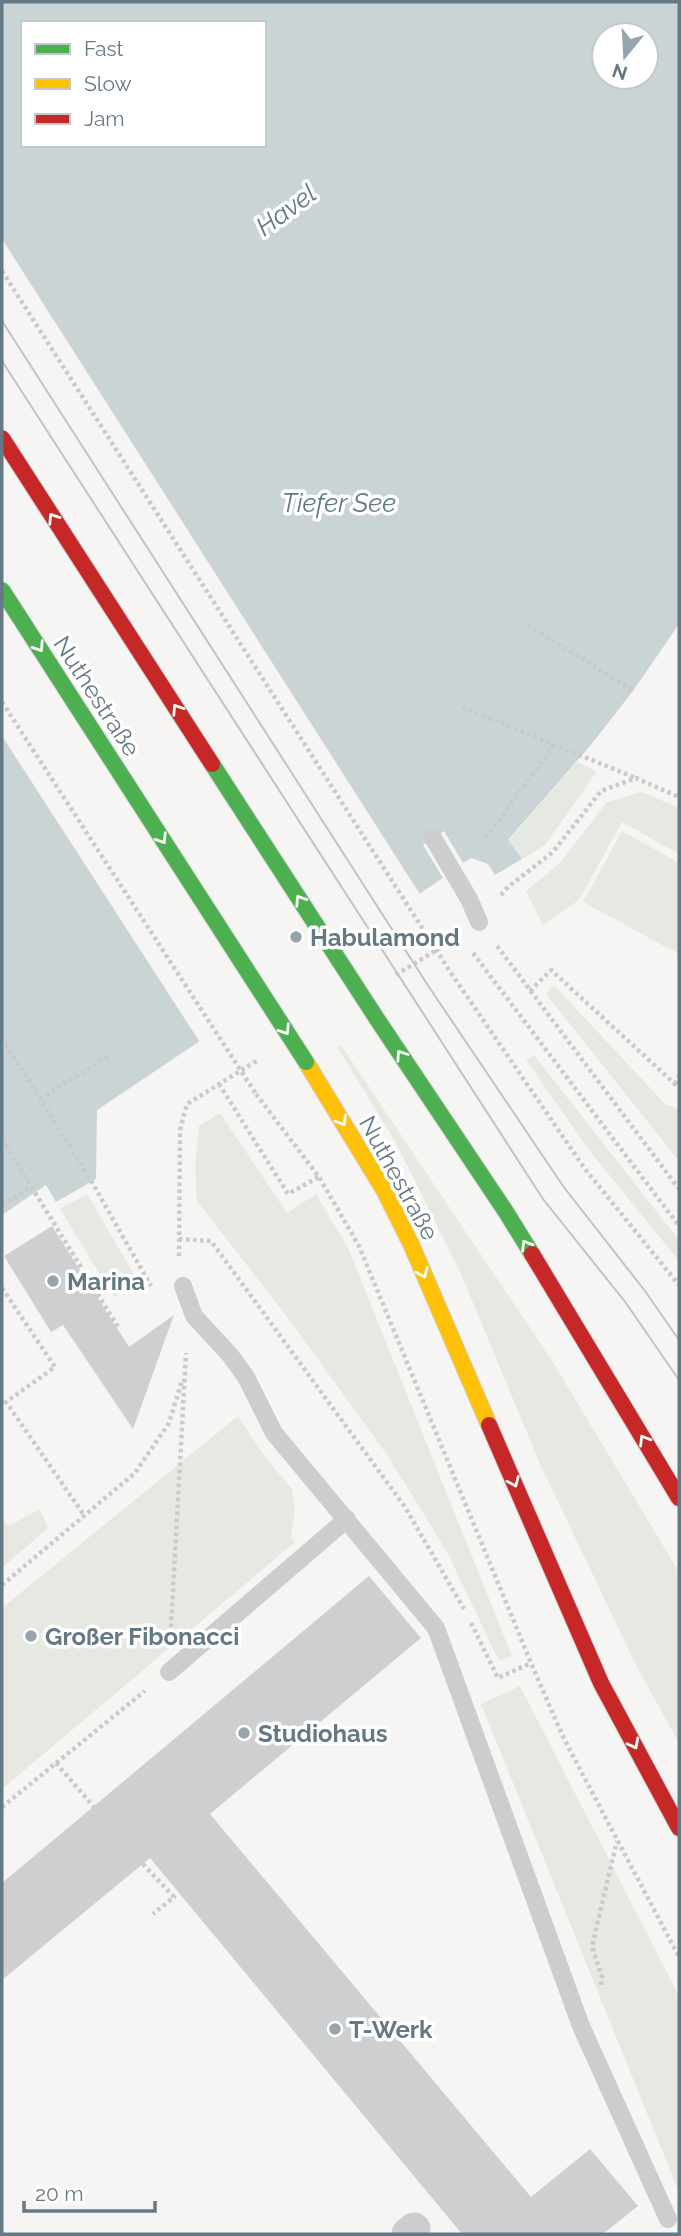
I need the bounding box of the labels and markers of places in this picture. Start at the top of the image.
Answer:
place label: Habulamond [310,923,460,952]
marker: Habulamond [288,929,304,945]
place label: Marina [67,1267,145,1296]
marker: Marina [45,1273,61,1289]
place label: Großer Fibonacci [45,1622,239,1651]
marker: Großer Fibonacci [23,1628,39,1644]
place label: Studiohaus [258,1719,388,1748]
marker: Studiohaus [236,1725,252,1741]
place label: T-Werk [349,2015,433,2044]
marker: T-Werk [327,2021,343,2037]

